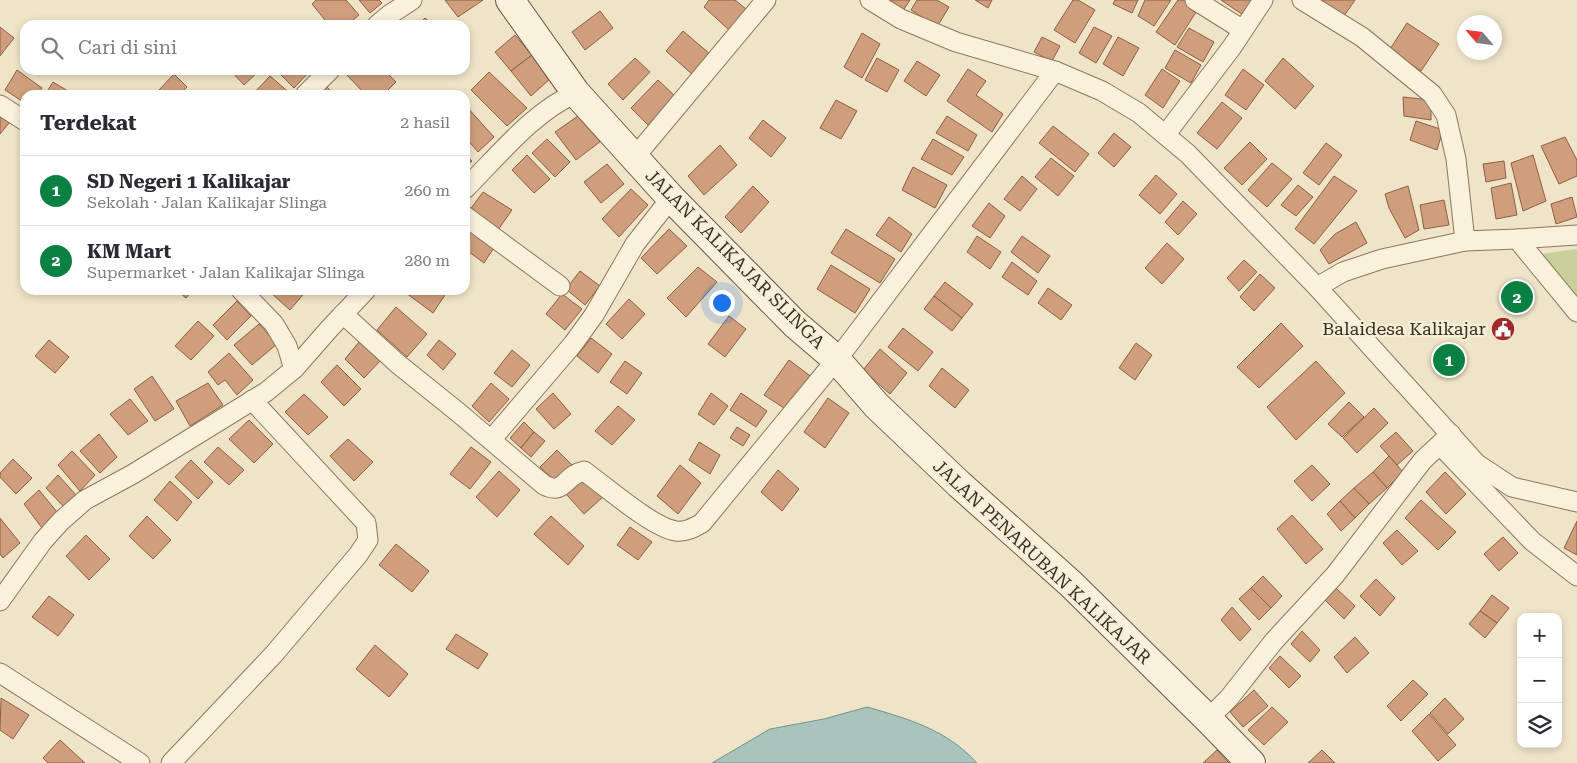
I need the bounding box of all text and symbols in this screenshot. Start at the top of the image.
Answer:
north arrow [1457,15,1502,60]
search box [20,20,470,75]
icon: search [38,34,66,62]
text: Cari di sini [78,36,177,59]
text: Terdekat [40,111,137,135]
text: 2 hasil [400,113,450,132]
street label: JALAN KALIKAJAR SLINGA [641,165,830,353]
text: SD Negeri 1 Kalikajar [87,170,290,193]
text: 1 [52,181,60,200]
text: 260 m [404,181,450,200]
text: Sekolah · Jalan Kalikajar Slinga [87,193,327,212]
text: KM Mart [87,240,171,263]
text: 2 [52,251,60,270]
text: 280 m [404,251,450,270]
text: Supermarket · Jalan Kalikajar Slinga [87,263,365,282]
pin: 2 [1501,278,1533,316]
your location [709,290,735,316]
public building icon: Balaidesa Kalikajar [1490,316,1516,342]
place label: Balaidesa Kalikajar [1322,318,1486,339]
pin: 1 [1433,341,1465,379]
street label: JALAN PENARUBAN KALIKAJAR [929,455,1156,669]
map controls [1517,613,1562,748]
button: + [1517,613,1562,658]
button: − [1517,658,1562,703]
button: layers [1517,703,1562,748]

